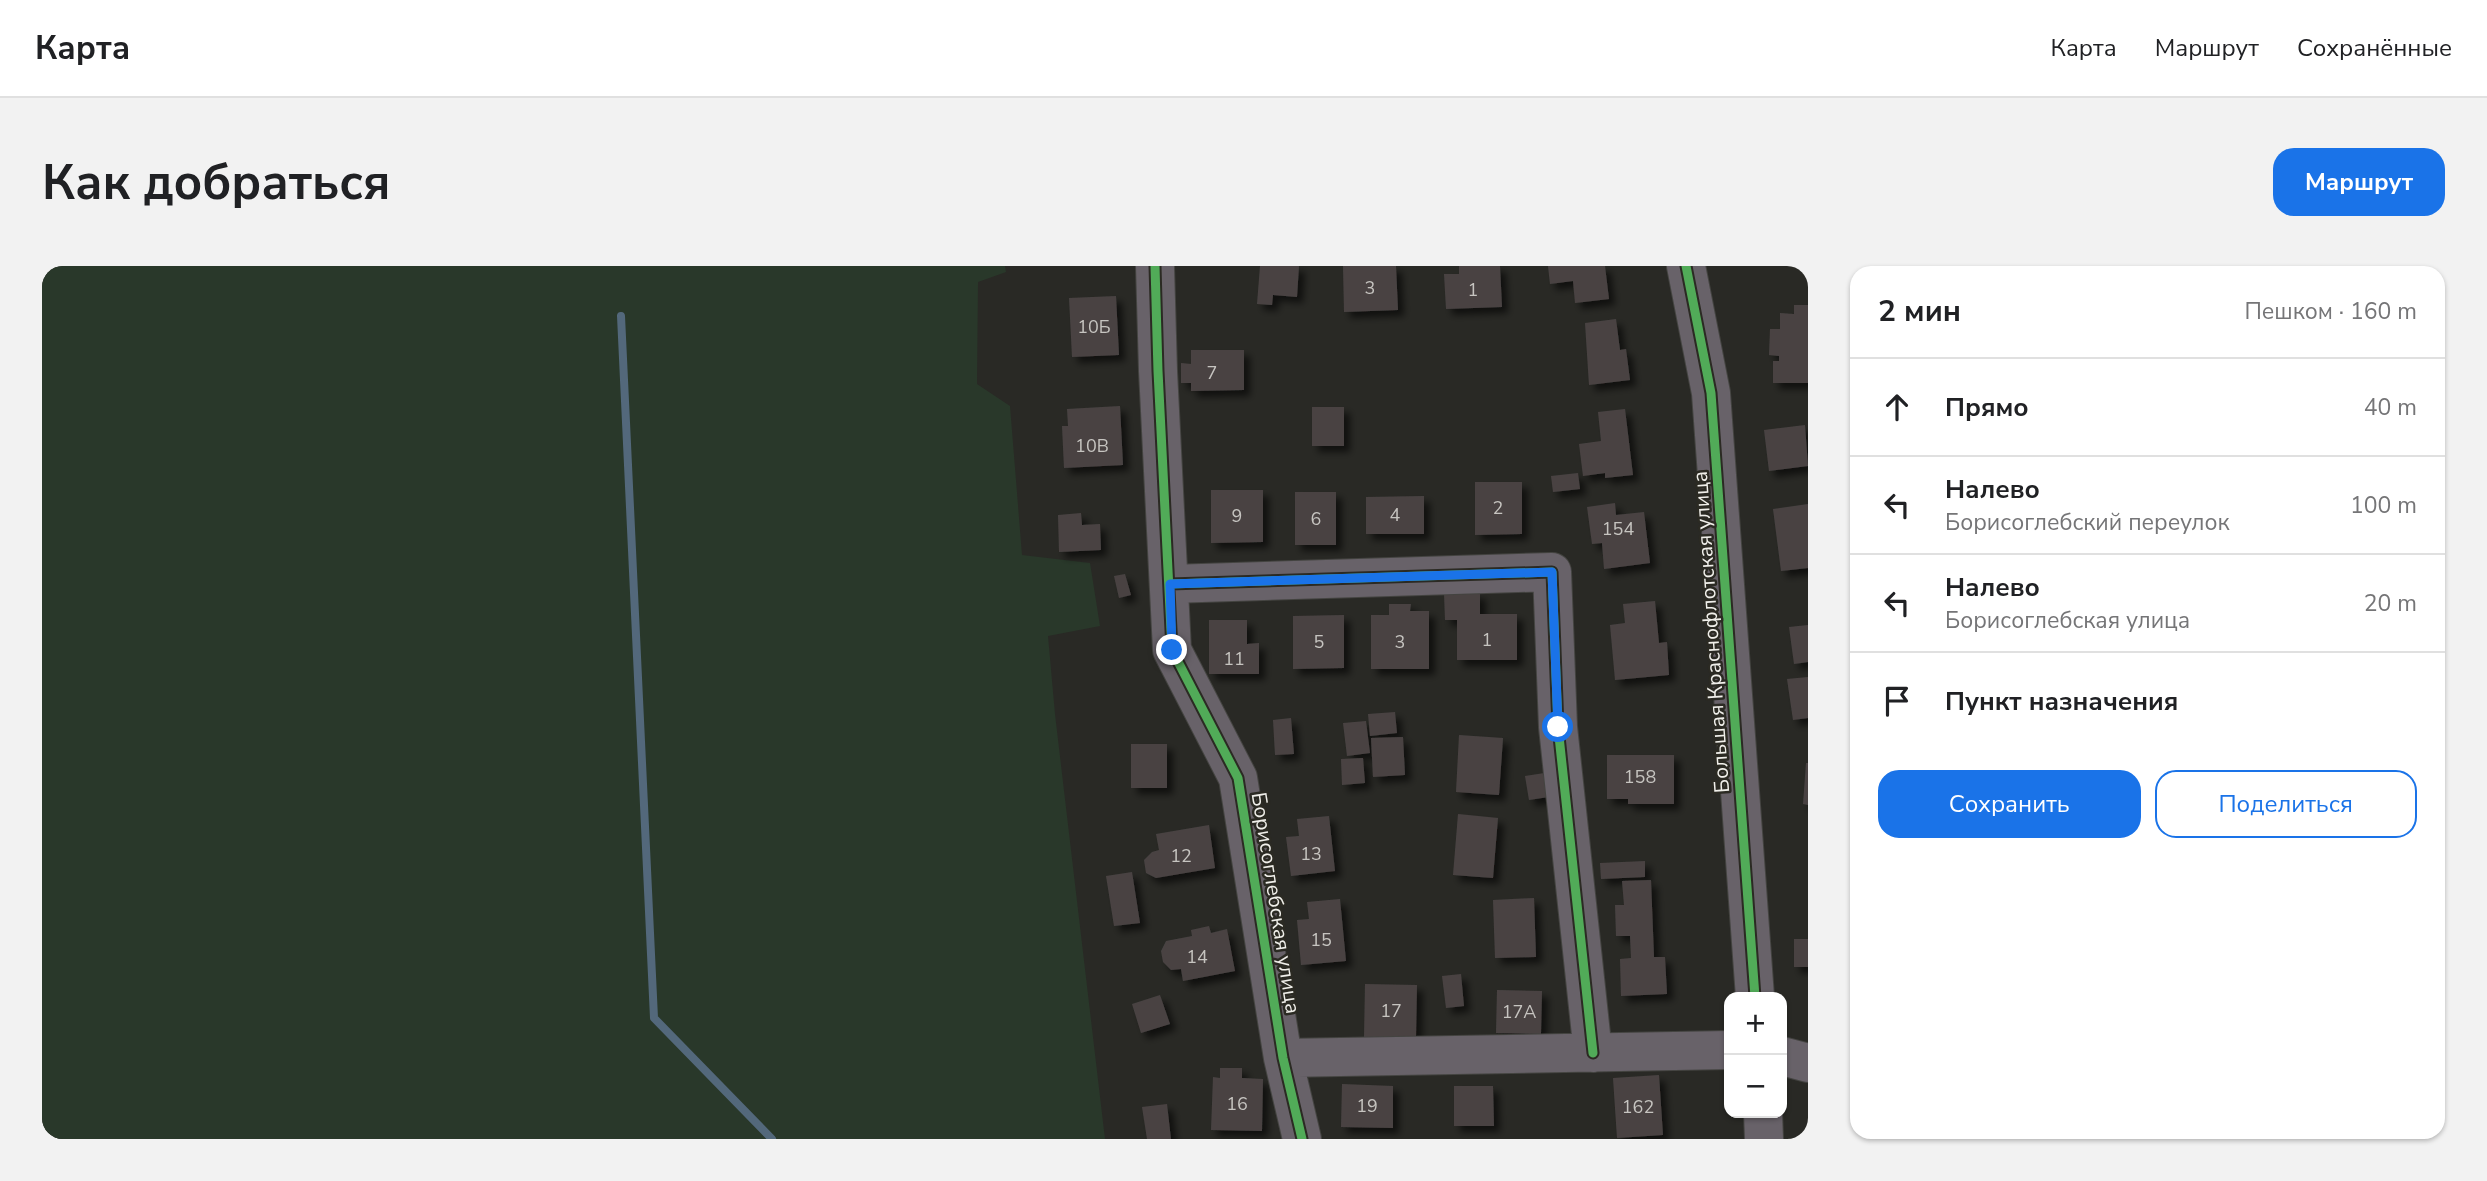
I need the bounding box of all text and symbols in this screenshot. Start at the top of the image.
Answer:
text: Карта [35,26,130,71]
text: Карта [2051,32,2117,64]
text: Маршрут [2155,32,2259,64]
text: Сохранённые [2297,32,2452,64]
button: Маршрут [2273,148,2445,216]
text: Как добраться [42,149,390,216]
house number: 3 [1365,276,1375,300]
house number: 1 [1468,278,1478,302]
text: 2 мин [1878,291,1961,332]
text: Пешком · 160 m [2244,296,2417,327]
house number: 10Б [1077,315,1111,339]
house number: 7 [1207,361,1217,385]
icon: ahead [1878,388,1916,426]
text: Прямо [1945,390,2029,425]
text: 40 m [2364,392,2417,423]
house number: 10В [1075,434,1109,458]
street label: Большая Краснофлотская улица [1686,470,1736,794]
text: Налево [1945,472,2040,507]
icon: left [1878,486,1916,524]
text: 100 m [2350,490,2417,521]
house number: 2 [1493,496,1503,520]
house number: 4 [1390,503,1401,527]
house number: 9 [1232,504,1242,528]
house number: 6 [1311,507,1321,531]
text: Борисоглебский переулок [1945,507,2230,538]
house number: 154 [1602,517,1634,541]
text: Налево [1945,570,2040,605]
icon: left [1878,584,1916,622]
text: 20 m [2364,588,2417,619]
text: Борисоглебская улица [1945,605,2190,636]
house number: 1 [1482,628,1492,652]
house number: 5 [1314,630,1324,654]
house number: 3 [1395,630,1405,654]
route end [1156,634,1187,665]
house number: 11 [1223,647,1245,671]
icon: arrive [1878,682,1916,720]
text: Пункт назначения [1945,684,2178,719]
route start [1542,711,1573,742]
house number: 158 [1624,765,1656,789]
button: Сохранить [1878,770,2141,838]
button: Поделиться [2155,770,2417,838]
street label: Борисоглебская улица [1245,790,1307,1016]
house number: 13 [1300,842,1322,866]
house number: 12 [1170,844,1192,868]
house number: 15 [1310,928,1332,952]
house number: 14 [1186,945,1208,969]
map controls [1724,992,1787,1118]
button: + [1724,992,1787,1055]
house number: 17 [1380,999,1402,1023]
house number: 17А [1502,1000,1536,1024]
button: − [1724,1055,1787,1118]
house number: 16 [1226,1092,1248,1116]
house number: 19 [1356,1094,1378,1118]
house number: 162 [1622,1095,1654,1119]

